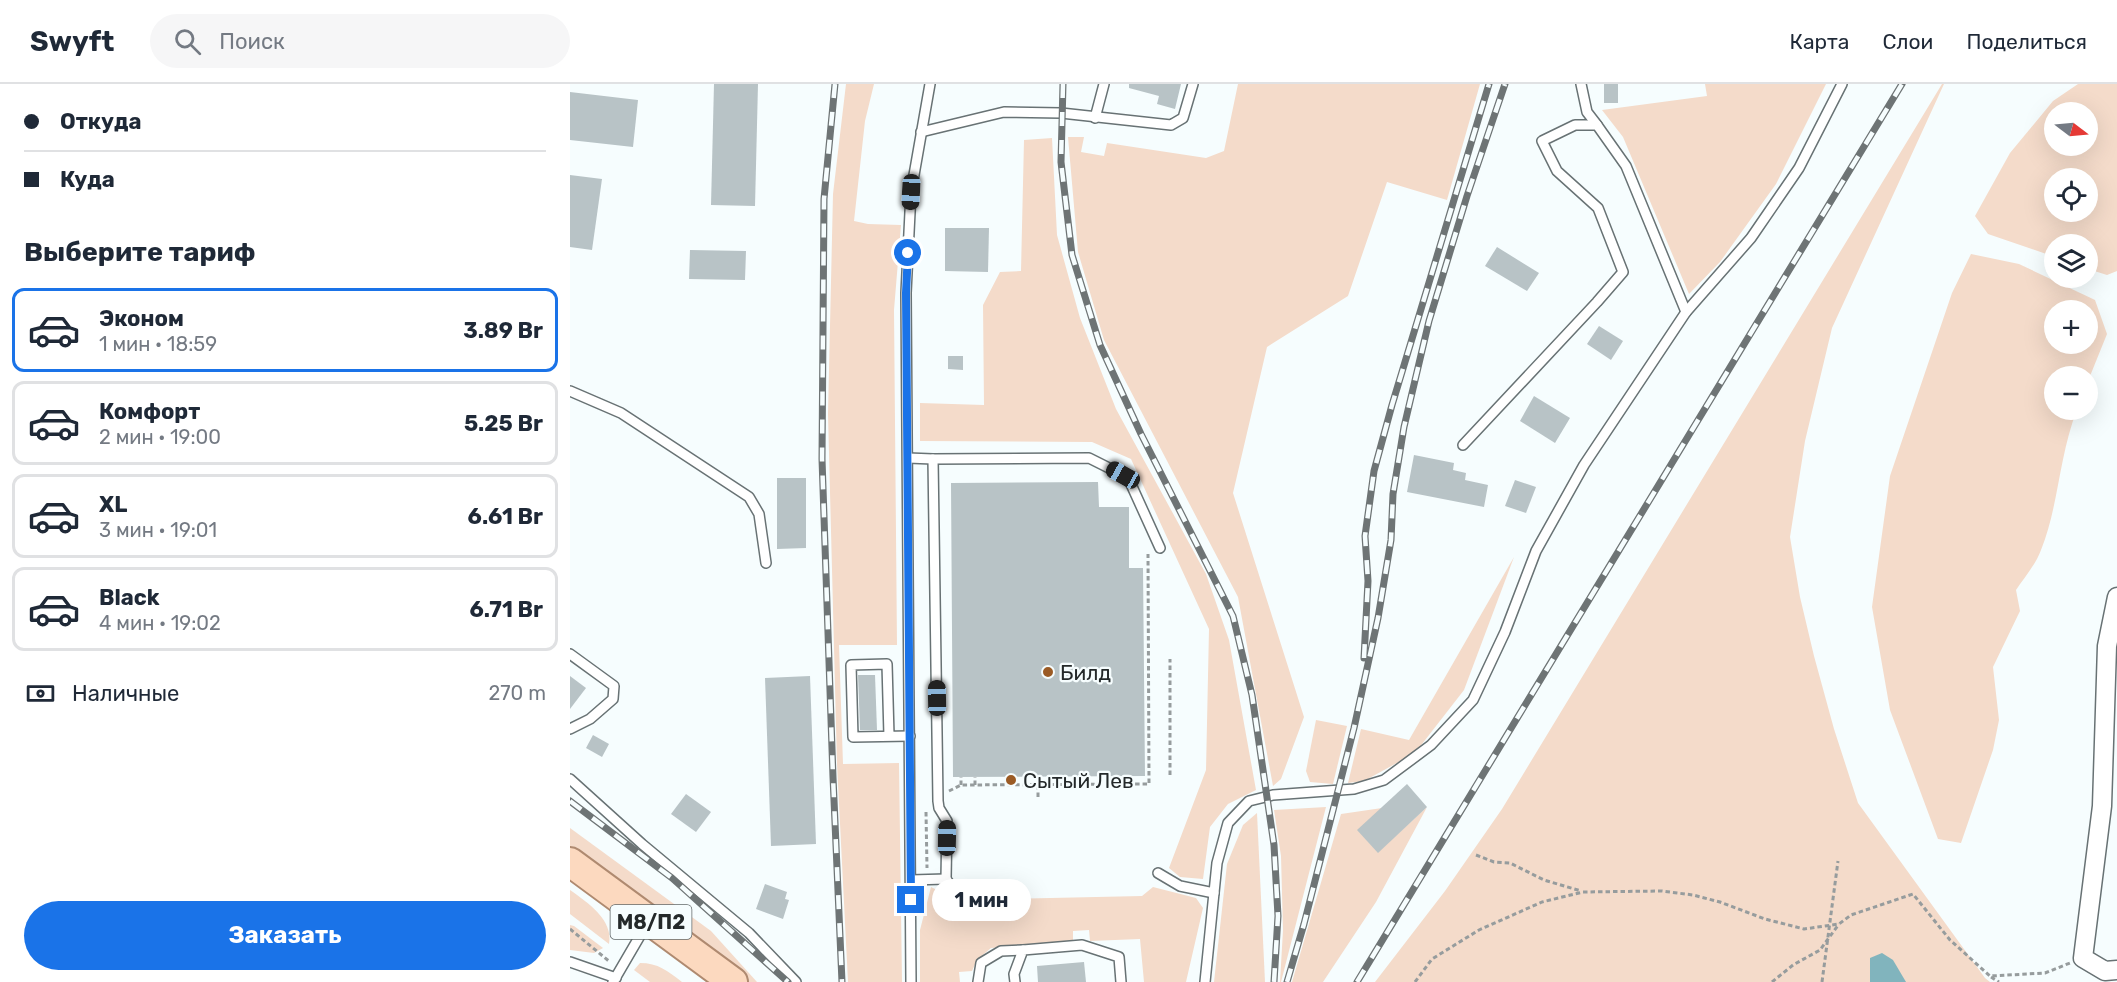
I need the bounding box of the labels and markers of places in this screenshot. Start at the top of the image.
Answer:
place label: Билд [1060,660,1111,685]
marker: Билд [1041,665,1055,679]
place label: Сытый Лев [1023,768,1134,793]
marker: Сытый Лев [1004,773,1018,787]

